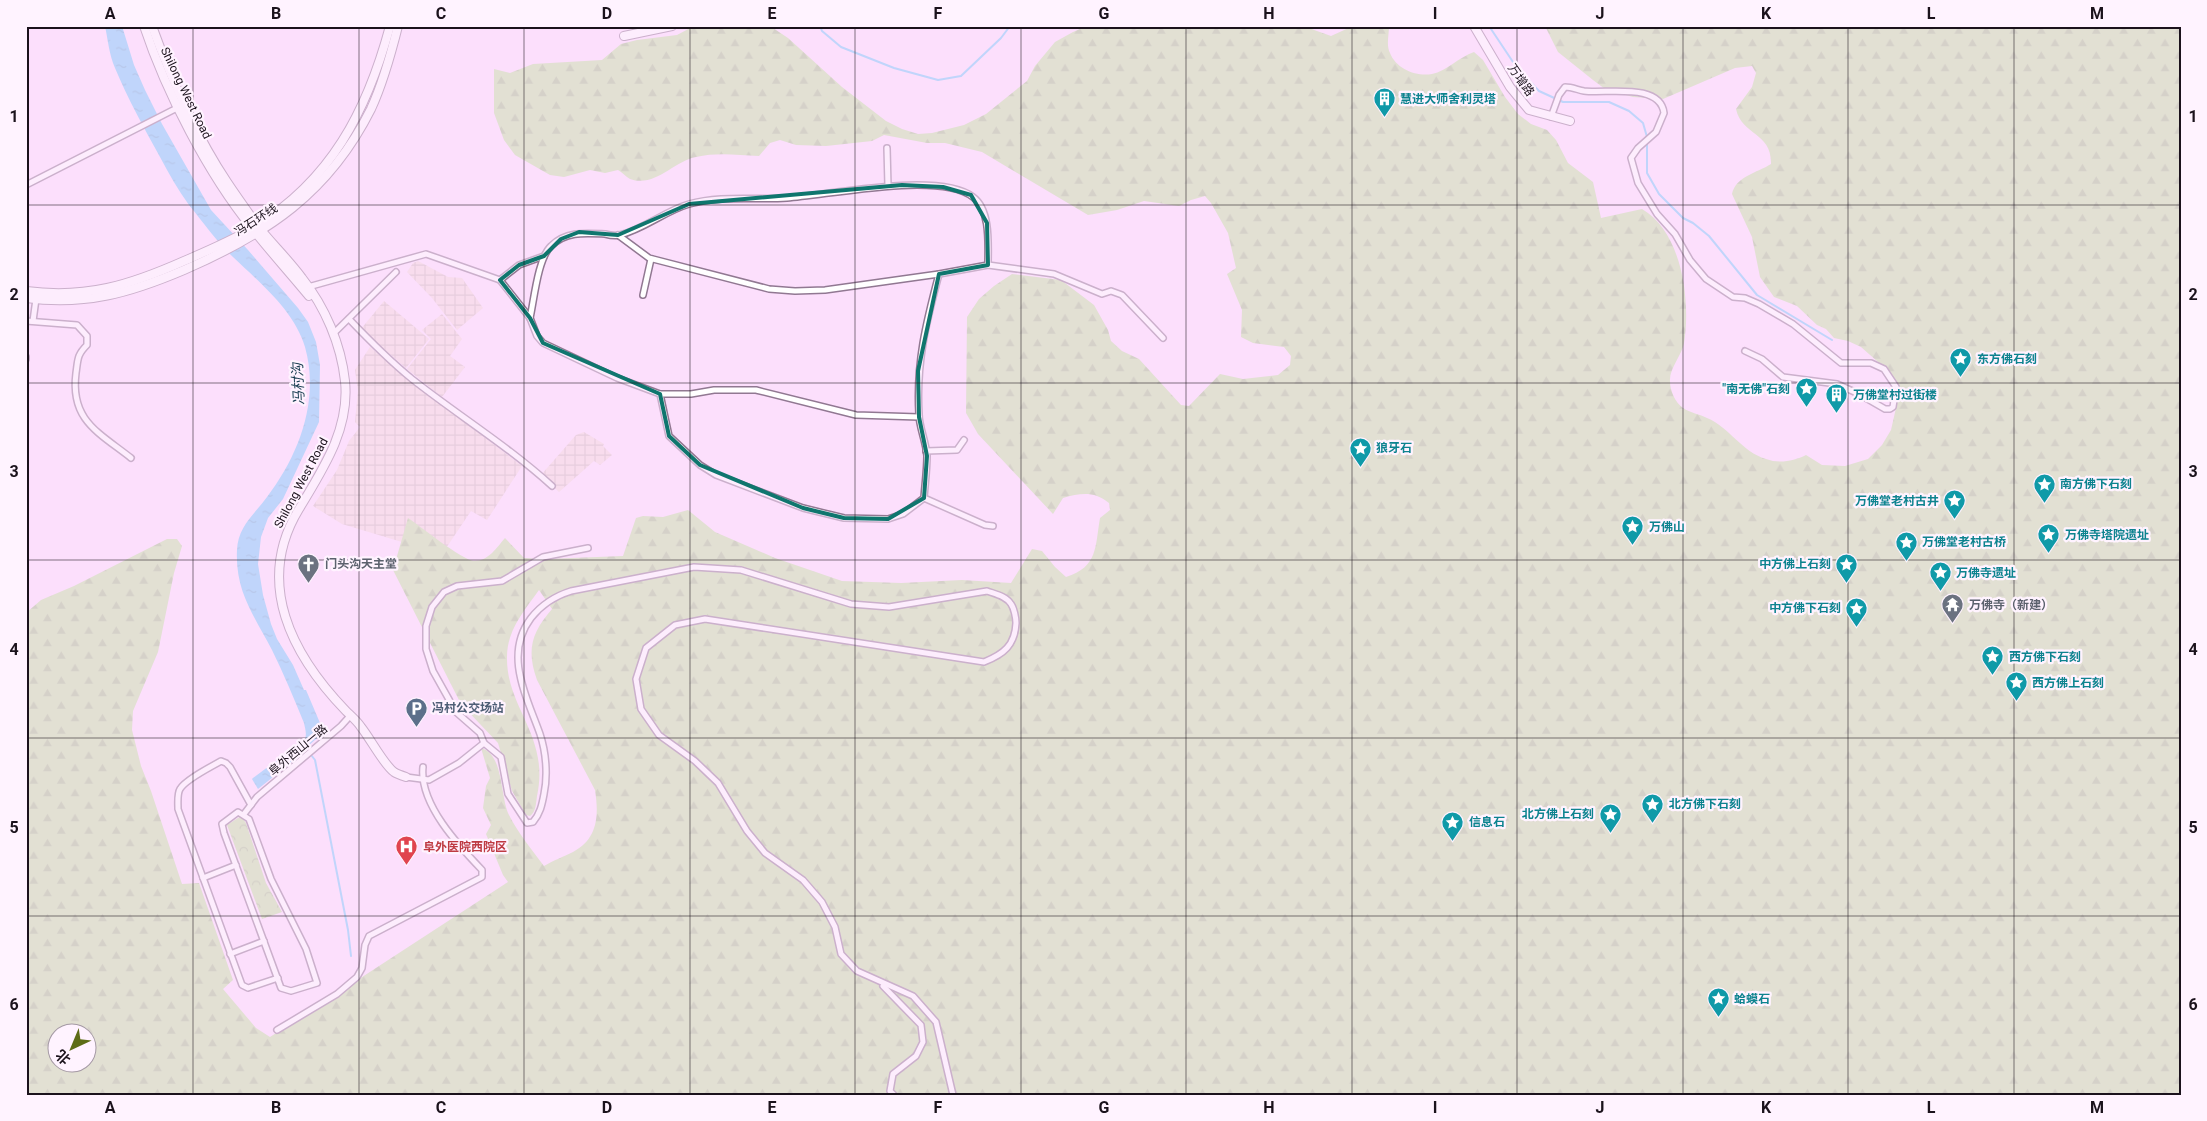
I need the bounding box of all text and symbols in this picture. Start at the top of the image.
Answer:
text: A [105,4,116,23]
text: B [271,4,281,23]
text: C [436,4,446,23]
text: D [602,4,612,23]
text: E [768,4,777,23]
text: F [934,4,943,23]
text: G [1099,4,1110,23]
text: H [1263,4,1275,23]
text: I [1433,4,1437,23]
text: J [1596,4,1604,23]
text: K [1761,4,1772,23]
text: L [1927,4,1936,23]
text: M [2090,4,2104,23]
street label: Shilong West Road [158,45,214,141]
street label: 万增路 [1505,61,1537,99]
building icon: 慧进大师舍利灵塔 [1372,87,1396,118]
place label: 慧进大师舍利灵塔 [1400,92,1496,106]
text: 1 [9,107,19,126]
text: 1 [2188,107,2198,126]
street label: 冯石环线 [232,201,280,239]
text: 2 [9,285,19,304]
text: 2 [2188,285,2198,304]
place icon: 东方佛石刻 [1949,347,1973,378]
place label: 东方佛石刻 [1977,352,2037,366]
water label: 冯村沟 [289,361,307,405]
place icon: "南无佛"石刻 [1794,377,1818,408]
place label: "南无佛"石刻 [1722,382,1790,396]
building icon: 万佛堂村过街楼 [1825,383,1849,414]
place label: 万佛堂村过街楼 [1853,388,1937,402]
street label: Shilong West Road [271,435,331,531]
place icon: 狼牙石 [1348,436,1372,467]
place label: 狼牙石 [1376,441,1412,455]
text: 3 [9,462,19,481]
text: 3 [2188,462,2198,481]
place icon: 南方佛下石刻 [2032,472,2056,503]
place label: 南方佛下石刻 [2060,477,2132,491]
place icon: 万佛堂老村古井 [1943,489,1967,520]
place label: 万佛堂老村古井 [1855,494,1939,508]
place icon: 万佛山 [1621,515,1645,546]
place label: 万佛山 [1649,520,1685,534]
place icon: 万佛寺塔院遗址 [2037,523,2061,554]
place label: 万佛寺塔院遗址 [2065,528,2149,542]
place icon: 万佛堂老村古桥 [1894,530,1918,561]
place label: 万佛堂老村古桥 [1922,535,2006,549]
church icon: 门头沟天主堂 [297,552,321,583]
place icon: 中方佛上石刻 [1835,552,1859,583]
place label: 门头沟天主堂 [325,557,397,571]
place label: 中方佛上石刻 [1759,557,1831,571]
place icon: 万佛寺遗址 [1928,561,1952,592]
place label: 万佛寺遗址 [1956,566,2016,580]
temple icon: 万佛寺（新建） [1941,593,1965,624]
place icon: 中方佛下石刻 [1845,596,1869,627]
place label: 万佛寺（新建） [1969,598,2053,612]
place label: 中方佛下石刻 [1769,601,1841,615]
text: 4 [9,640,19,659]
text: 4 [2188,640,2198,659]
place icon: 西方佛下石刻 [1981,645,2005,676]
place label: 西方佛下石刻 [2009,650,2081,664]
place icon: 西方佛上石刻 [2004,671,2028,702]
place label: 西方佛上石刻 [2032,676,2104,690]
parking icon: 冯村公交场站 [404,696,428,727]
place label: 冯村公交场站 [432,701,504,715]
street label: 阜外西山一路 [266,721,330,779]
place icon: 北方佛下石刻 [1641,792,1665,823]
place label: 北方佛下石刻 [1669,797,1741,811]
place icon: 北方佛上石刻 [1598,802,1622,833]
place label: 北方佛上石刻 [1522,807,1594,821]
place icon: 信息石 [1441,810,1465,841]
place label: 信息石 [1469,815,1505,829]
text: 5 [9,818,19,837]
text: 5 [2188,818,2198,837]
hospital icon: 阜外医院西院区 [395,835,419,866]
place label: 阜外医院西院区 [423,840,507,854]
place icon: 蛤蟆石 [1706,987,1730,1018]
place label: 蛤蟆石 [1734,992,1770,1006]
text: 6 [9,995,19,1014]
text: 6 [2188,995,2198,1014]
north arrow [48,1024,98,1074]
text: 北 [52,1047,74,1068]
text: A [105,1098,116,1117]
text: B [271,1098,281,1117]
text: C [436,1098,446,1117]
text: D [602,1098,612,1117]
text: E [768,1098,777,1117]
text: F [934,1098,943,1117]
text: G [1099,1098,1110,1117]
text: H [1263,1098,1275,1117]
text: I [1433,1098,1437,1117]
text: J [1596,1098,1604,1117]
text: K [1761,1098,1772,1117]
text: L [1927,1098,1936,1117]
text: M [2090,1098,2104,1117]

